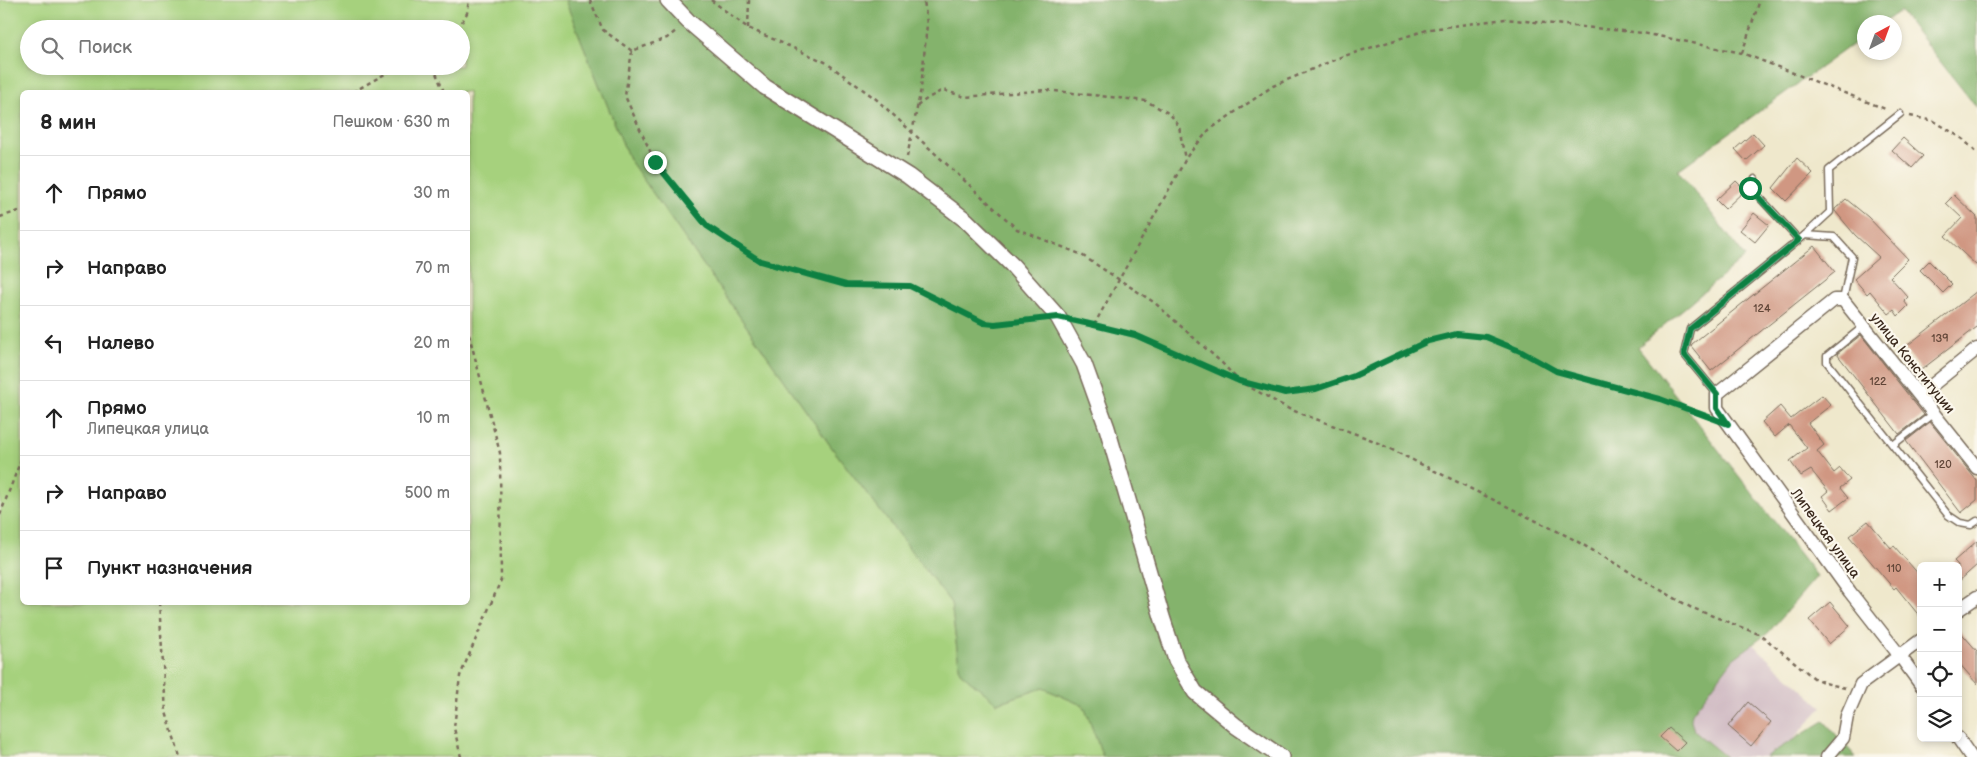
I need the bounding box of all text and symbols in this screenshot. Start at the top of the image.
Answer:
north arrow [1857,15,1902,60]
search box [20,20,470,75]
icon: search [38,34,66,62]
text: Поиск [78,36,132,59]
text: 8 мин [40,110,96,135]
text: Пешком · 630 m [333,113,450,132]
route end [644,151,667,174]
route start [1739,177,1762,200]
icon: ahead [40,179,68,207]
text: Прямо [87,182,147,205]
text: 30 m [413,184,450,203]
icon: right [40,254,68,282]
text: Направо [87,257,167,280]
text: 70 m [415,259,450,278]
house number: 124 [1753,302,1771,315]
street label: улица Конституции [1867,309,1958,417]
icon: left [40,329,68,357]
text: Налево [87,332,154,355]
house number: 139 [1931,332,1949,345]
text: 20 m [414,334,450,353]
house number: 122 [1869,375,1887,388]
text: Прямо [87,397,147,420]
icon: ahead [40,404,68,432]
text: 10 m [417,409,450,428]
text: Липецкая улица [87,420,209,439]
house number: 120 [1934,458,1952,471]
icon: right [40,479,68,507]
text: Направо [87,482,167,505]
text: 500 m [404,484,450,503]
street label: Липецкая улица [1787,484,1864,582]
icon: arrive [40,554,68,582]
text: Пункт назначения [87,557,252,580]
house number: 110 [1887,562,1902,575]
map controls [1917,562,1962,742]
button: + [1917,562,1962,607]
button: − [1917,607,1962,652]
button: locate [1917,652,1962,697]
button: layers [1917,697,1962,742]

